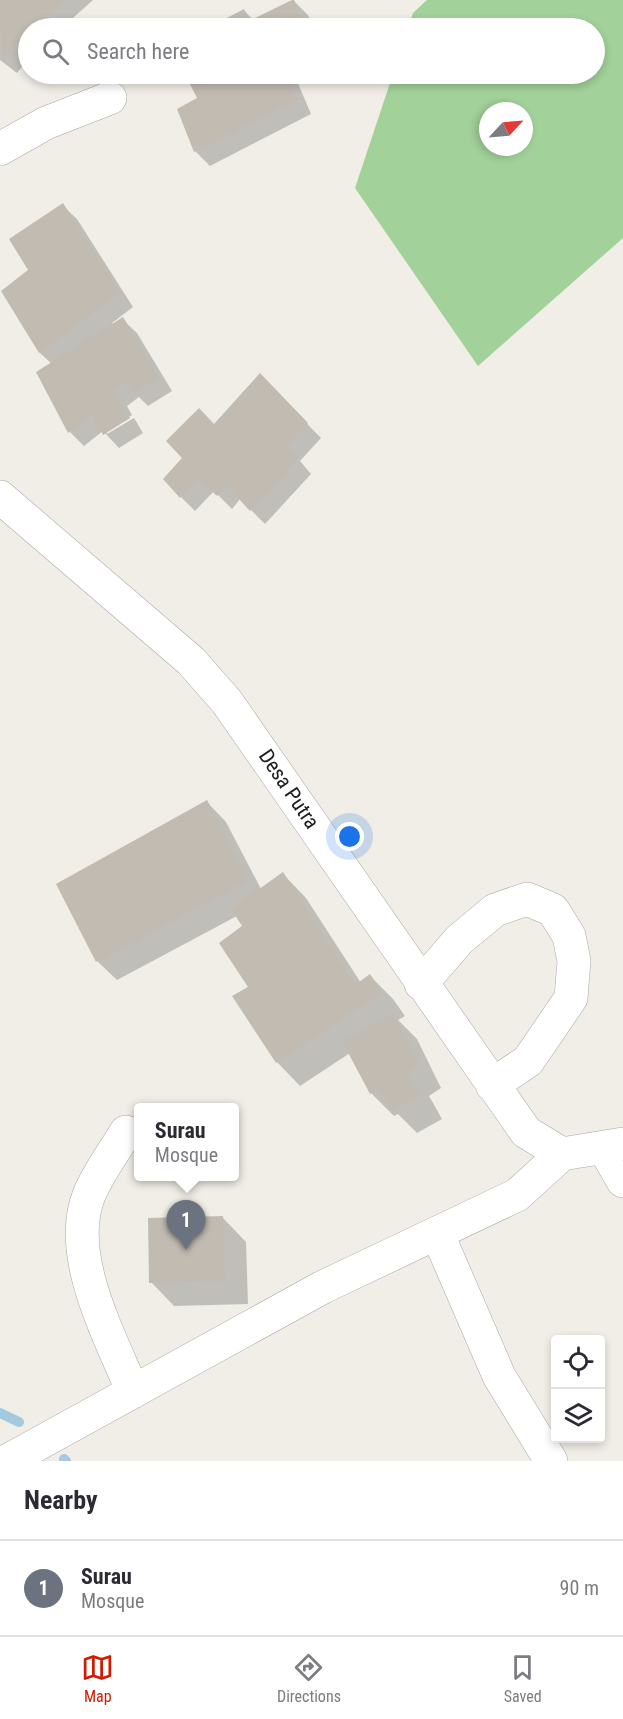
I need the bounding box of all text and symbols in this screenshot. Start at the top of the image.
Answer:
search box [18,18,605,84]
icon: search [39,35,72,68]
text: Search here [87,39,189,64]
north arrow [479,102,533,156]
street label: Desa Putra [254,745,324,833]
your location [335,822,364,851]
popup [134,1103,239,1181]
text: Surau [155,1118,206,1143]
text: Mosque [155,1143,218,1167]
pin: 1 [166,1200,206,1250]
map controls [551,1335,605,1443]
button: locate [551,1335,605,1389]
button: layers [551,1389,605,1443]
text: Nearby [24,1485,98,1515]
text: Surau [81,1564,132,1589]
text: 1 [38,1576,49,1600]
text: 90 m [560,1576,599,1600]
text: Mosque [81,1589,144,1613]
tab: Map [81,1651,114,1706]
tab: Directions [277,1651,341,1706]
tab: Saved [504,1651,542,1706]

